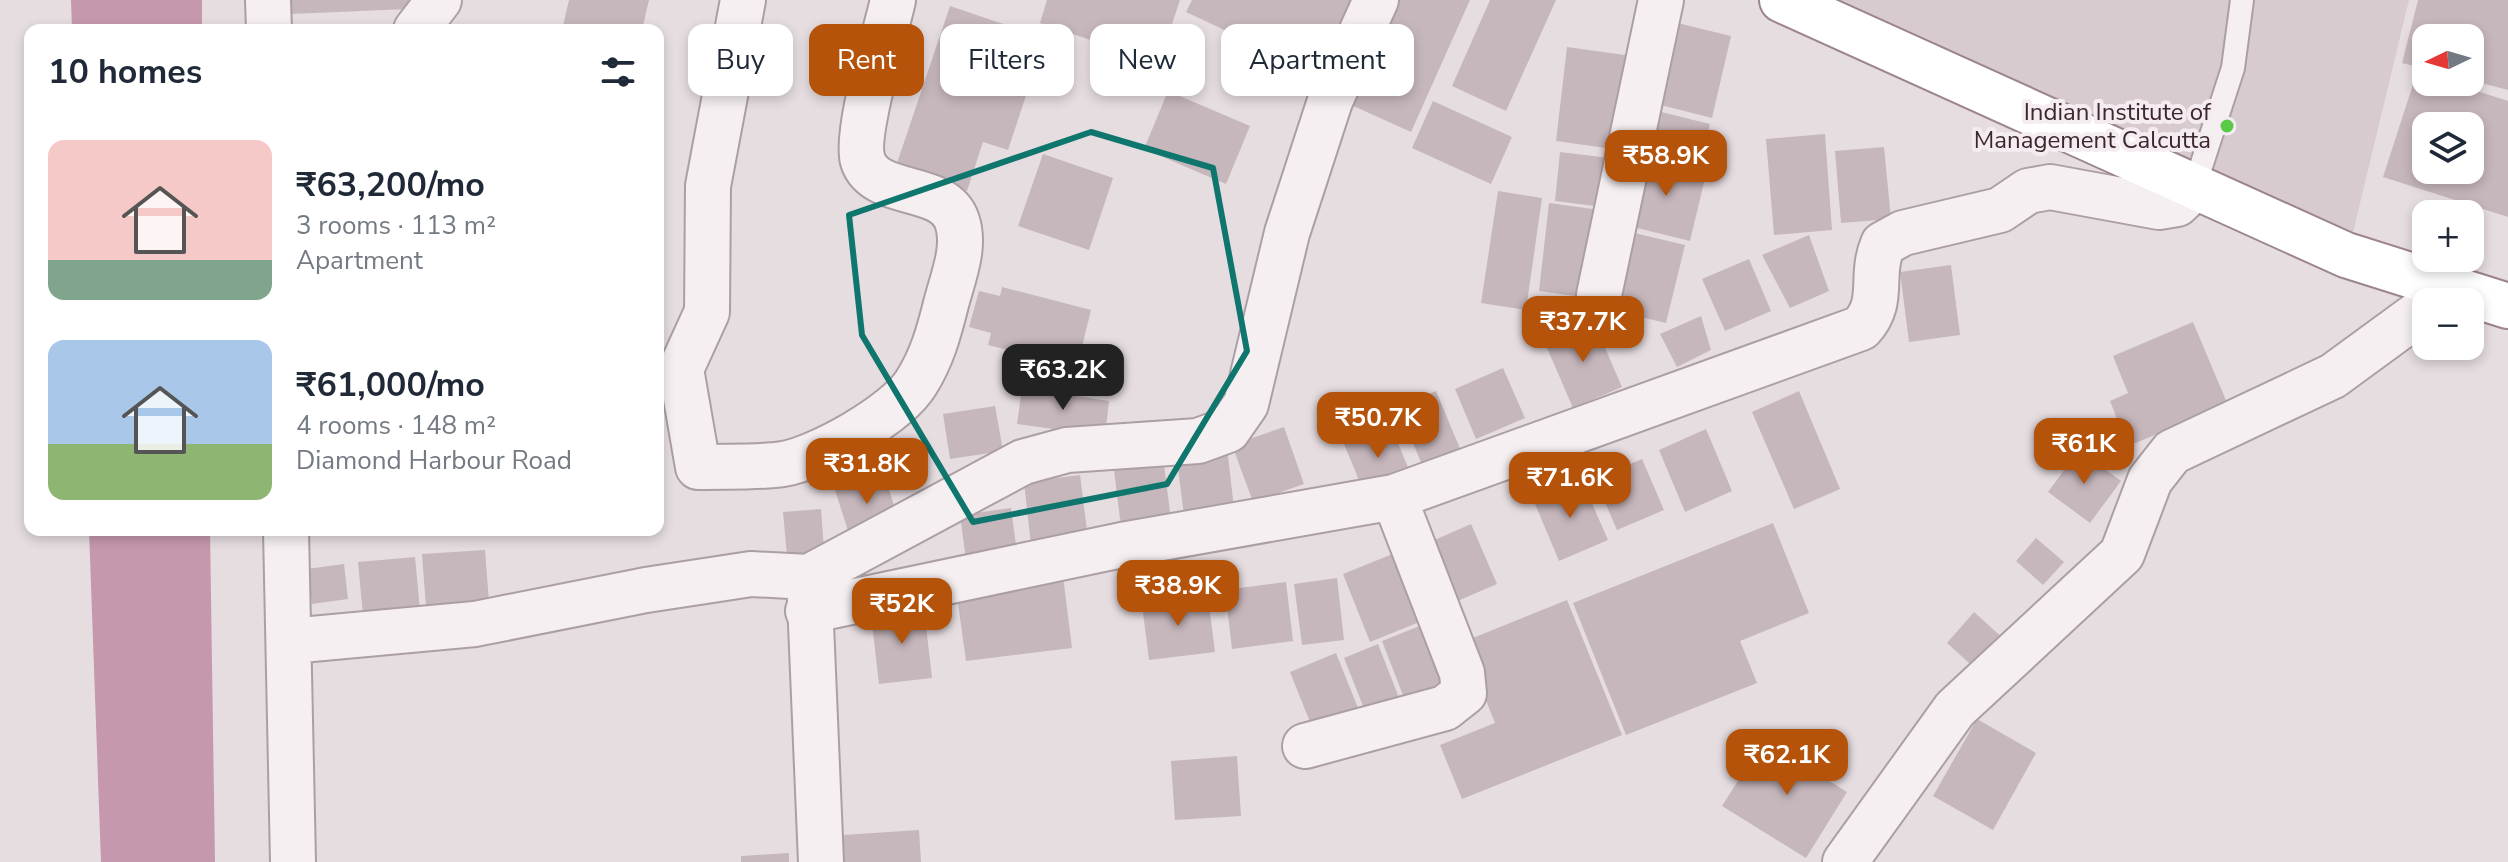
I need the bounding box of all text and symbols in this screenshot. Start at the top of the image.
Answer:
chip: Buy [688,24,793,96]
chip: Rent [809,24,924,96]
chip: Filters [940,24,1074,96]
chip: New [1090,24,1205,96]
chip: Apartment [1221,24,1414,96]
north arrow [2412,24,2484,96]
map controls [2412,24,2484,360]
text: 10 homes [48,49,202,95]
icon: filters [596,50,640,94]
place label: Indian Institute of Management Calcutta [1974,96,2212,156]
button: layers [2412,112,2484,184]
marker: Indian Institute of Management Calcutta [2218,117,2236,135]
pin: ₹58.9K [1601,130,1731,198]
text: ₹58.9K [1623,138,1709,173]
text: ₹63,200/mo [296,162,485,208]
icon: home [112,172,208,268]
button: + [2412,200,2484,272]
text: 3 rooms · 113 m² [296,208,496,243]
text: Apartment [296,243,423,278]
button: − [2412,288,2484,360]
pin: ₹37.7K [1518,296,1648,364]
text: ₹37.7K [1540,304,1626,339]
pin: ₹63.2K [998,344,1128,412]
text: ₹63.2K [1020,352,1106,387]
text: ₹61,000/mo [296,362,485,408]
icon: home [112,372,208,468]
pin: ₹50.7K [1313,392,1443,460]
text: ₹50.7K [1335,400,1421,435]
text: 4 rooms · 148 m² [296,408,496,443]
pin: ₹61K [2037,418,2131,486]
text: ₹61K [2052,426,2116,461]
pin: ₹31.8K [802,438,932,506]
text: Diamond Harbour Road [296,443,572,478]
text: ₹31.8K [824,446,910,481]
pin: ₹71.6K [1505,452,1635,520]
text: ₹71.6K [1527,460,1613,495]
pin: ₹38.9K [1113,560,1243,628]
text: ₹38.9K [1135,568,1221,603]
pin: ₹52K [855,578,949,646]
text: ₹52K [870,586,934,621]
pin: ₹62.1K [1722,729,1852,797]
text: ₹62.1K [1744,737,1830,772]

